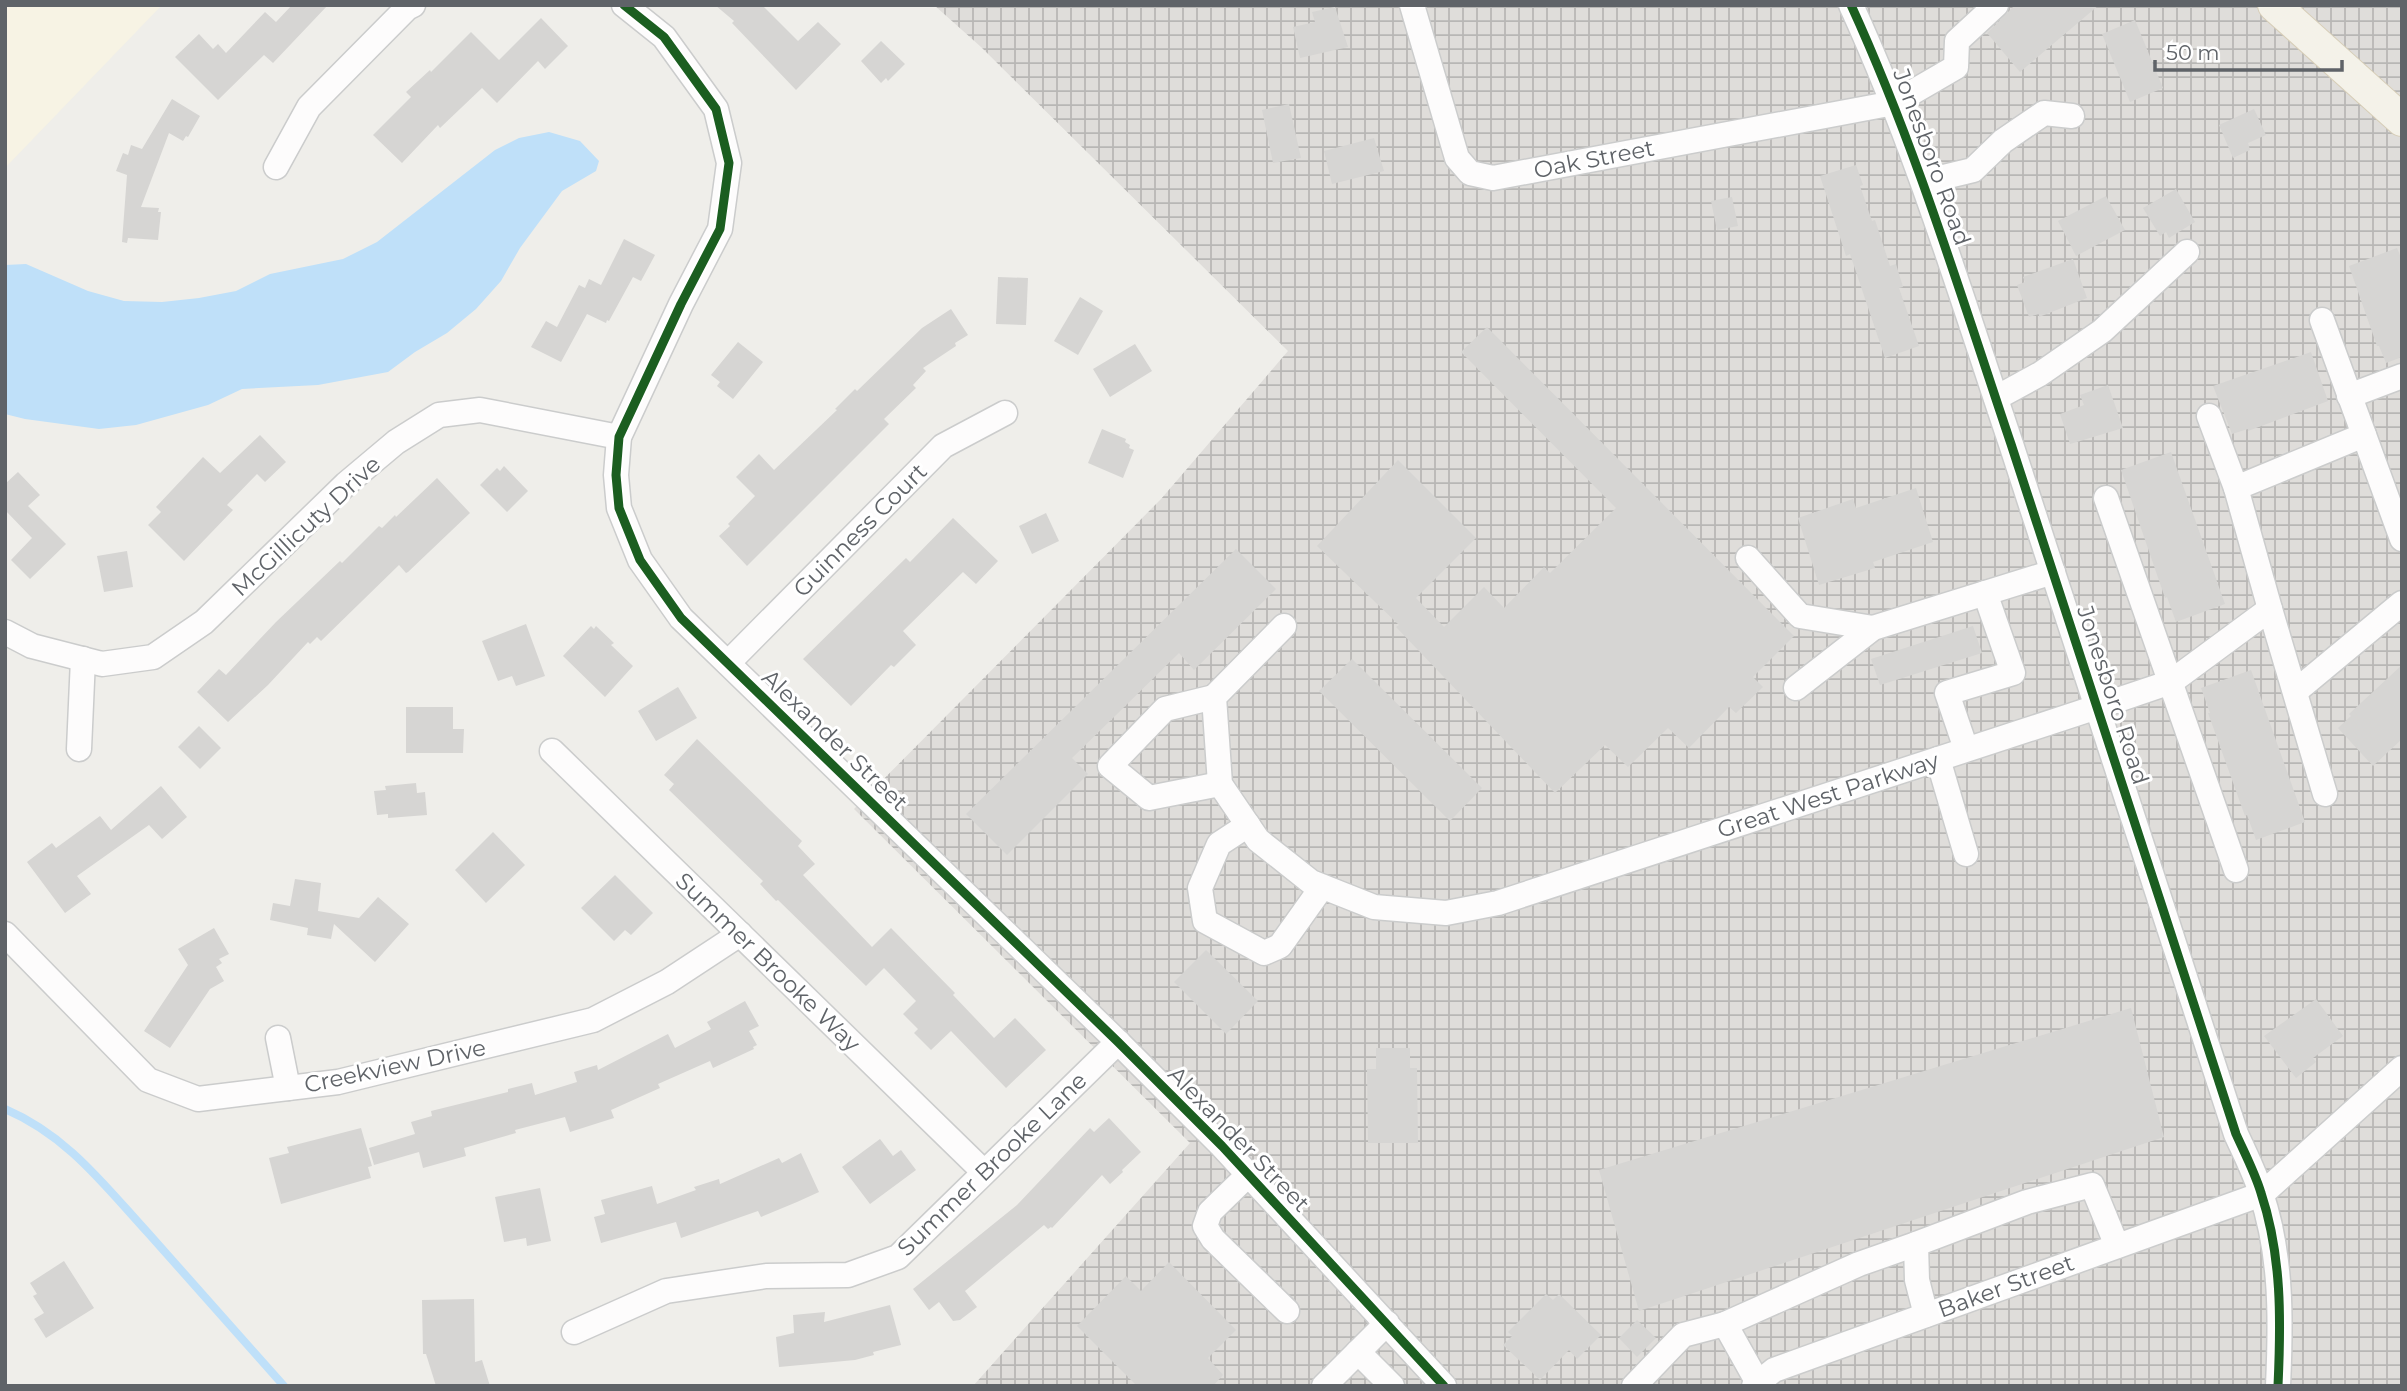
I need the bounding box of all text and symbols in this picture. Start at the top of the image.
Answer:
scale bar [2155,28,2342,72]
text: 50 m [2166,40,2220,65]
street label: Jonesboro Road [1887,64,1977,249]
street label: Oak Street [1531,134,1657,184]
street label: McGillicuty Drive [226,450,386,602]
street label: Guinness Court [787,457,933,603]
street label: Jonesboro Road [2071,601,2155,788]
street label: Alexander Street [756,663,914,817]
street label: Great West Parkway [1714,746,1943,844]
street label: Summer Brooke Way [670,867,866,1058]
street label: Creekview Drive [302,1033,488,1099]
street label: Alexander Street [1162,1060,1316,1218]
street label: Summer Brooke Lane [891,1066,1093,1262]
street label: Baker Street [1934,1248,2078,1324]

